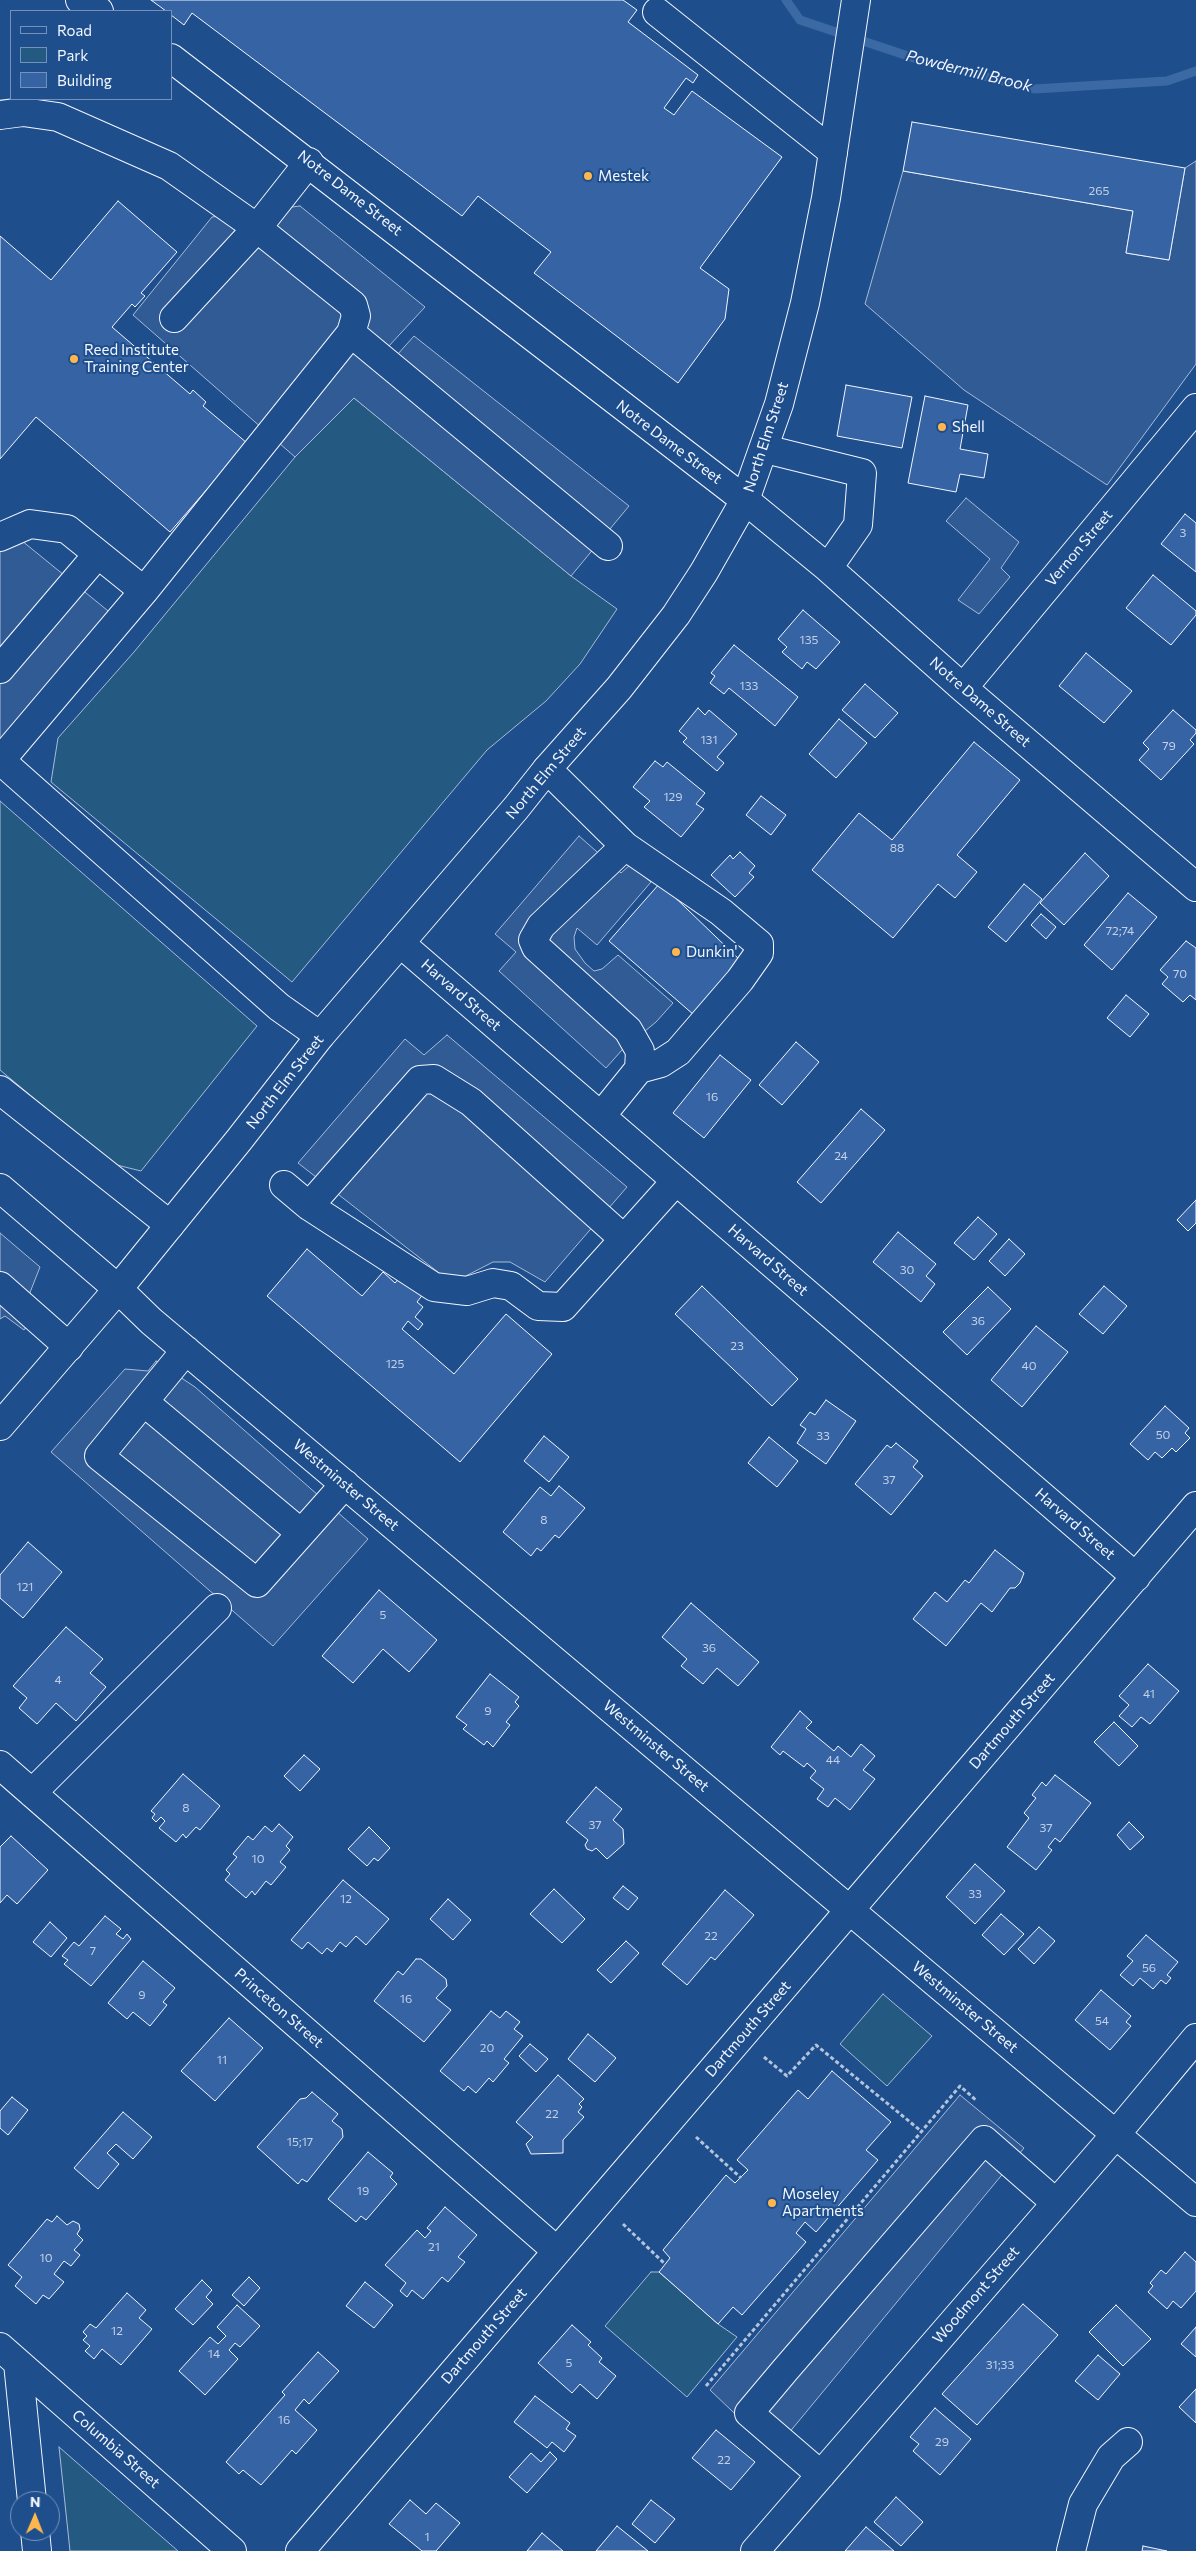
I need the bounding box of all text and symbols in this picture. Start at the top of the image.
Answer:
legend [10,10,172,100]
text: Road [57,21,92,39]
text: Park [57,46,88,64]
water label: Powdermill Brook [904,46,1034,96]
text: Building [57,71,112,89]
street label: Notre Dame Street [294,147,406,239]
place label: Mestek [598,167,649,185]
marker: Mestek [582,170,594,182]
house number: 265 [1089,184,1109,198]
place label: Reed Institute Training Center [84,341,189,376]
marker: Reed Institute Training Center [68,353,80,365]
street label: North Elm Street [740,380,792,494]
street label: Notre Dame Street [612,396,726,488]
place label: Shell [952,418,985,436]
marker: Shell [936,421,948,433]
street label: Vernon Street [1042,506,1116,590]
house number: 3 [1180,526,1186,540]
house number: 135 [800,633,818,647]
street label: Notre Dame Street [926,653,1034,751]
house number: 133 [740,679,758,693]
street label: North Elm Street [502,723,590,823]
house number: 131 [700,733,718,747]
house number: 79 [1162,739,1176,753]
house number: 129 [663,790,683,804]
house number: 88 [890,841,904,855]
house number: 72;74 [1106,924,1134,938]
place label: Dunkin' [686,943,738,961]
marker: Dunkin' [670,946,682,958]
street label: Harvard Street [417,955,505,1035]
house number: 70 [1173,967,1187,981]
street label: North Elm Street [243,1031,327,1133]
house number: 16 [706,1090,718,1104]
house number: 24 [834,1149,848,1163]
street label: Harvard Street [724,1220,812,1300]
house number: 30 [900,1263,914,1277]
house number: 36 [971,1314,985,1328]
house number: 23 [730,1339,744,1353]
house number: 125 [386,1357,404,1371]
house number: 40 [1021,1359,1037,1373]
house number: 50 [1156,1428,1170,1442]
house number: 33 [816,1429,830,1443]
street label: Westminster Street [289,1435,403,1535]
house number: 37 [882,1473,896,1487]
street label: Harvard Street [1031,1484,1119,1564]
house number: 8 [540,1513,548,1527]
house number: 121 [17,1580,33,1594]
house number: 5 [380,1608,386,1622]
house number: 36 [702,1641,716,1655]
street label: Dartmouth Street [965,1669,1059,1773]
house number: 4 [54,1673,62,1687]
house number: 41 [1143,1687,1155,1701]
street label: Westminster Street [599,1696,713,1796]
house number: 9 [484,1704,492,1718]
house number: 44 [826,1753,840,1767]
house number: 8 [182,1801,190,1815]
house number: 37 [588,1818,602,1832]
house number: 37 [1039,1821,1053,1835]
house number: 10 [252,1852,264,1866]
house number: 33 [968,1887,982,1901]
house number: 12 [340,1892,352,1906]
house number: 22 [704,1929,718,1943]
house number: 7 [90,1944,96,1958]
street label: Westminster Street [908,1957,1022,2057]
house number: 56 [1142,1961,1156,1975]
street label: Princeton Street [231,1964,327,2052]
street label: Dartmouth Street [701,1977,795,2081]
house number: 9 [138,1988,146,2002]
house number: 16 [400,1992,412,2006]
house number: 54 [1095,2014,1109,2028]
house number: 20 [480,2041,494,2055]
house number: 11 [217,2053,227,2067]
house number: 22 [545,2107,559,2121]
house number: 15;17 [287,2135,313,2149]
house number: 19 [357,2184,369,2198]
place label: Moseley Apartments [782,2185,864,2220]
marker: Moseley Apartments [766,2197,778,2209]
house number: 21 [428,2240,440,2254]
street label: Woodmont Street [929,2243,1023,2347]
house number: 10 [40,2251,52,2265]
street label: Dartmouth Street [437,2284,531,2388]
house number: 12 [111,2324,123,2338]
house number: 14 [208,2347,220,2361]
house number: 5 [566,2356,572,2370]
house number: 31;33 [986,2358,1014,2372]
street label: Columbia Street [68,2406,164,2492]
house number: 16 [278,2413,290,2427]
house number: 29 [935,2435,949,2449]
house number: 22 [717,2453,731,2467]
north arrow [10,2491,60,2541]
text: N [30,2493,41,2510]
house number: 1 [424,2530,430,2544]

